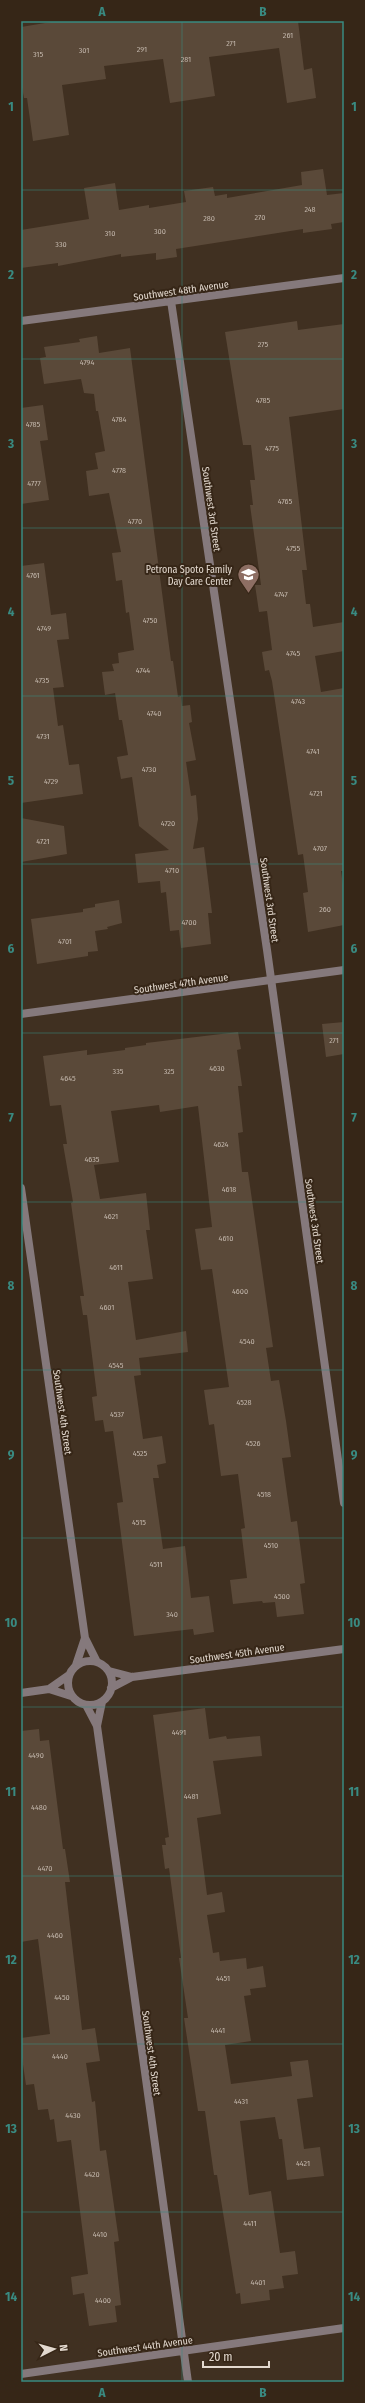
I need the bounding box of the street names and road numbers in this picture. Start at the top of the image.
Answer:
street label: Southwest 48th Avenue [133,278,230,304]
street label: Southwest 3rd Street [199,466,223,553]
street label: Southwest 3rd Street [257,857,281,944]
street label: Southwest 47th Avenue [133,971,229,997]
street label: Southwest 3rd Street [302,1178,326,1265]
street label: Southwest 4th Street [50,1369,74,1456]
street label: Southwest 45th Avenue [189,1641,285,1667]
street label: Southwest 4th Street [139,2010,163,2097]
street label: Southwest 44th Avenue [97,2334,194,2360]

